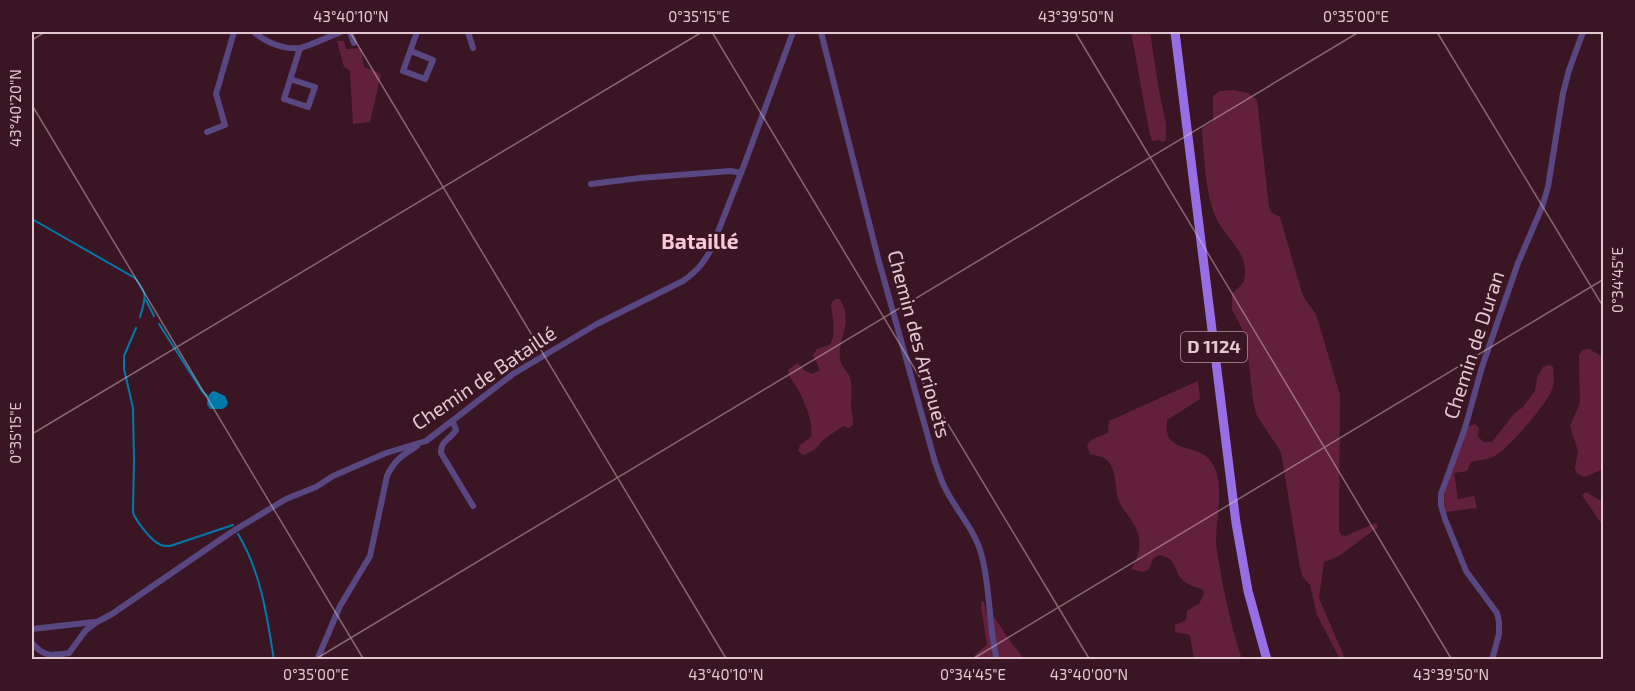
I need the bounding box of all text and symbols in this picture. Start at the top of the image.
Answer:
text: 43°40'10"N [313,7,389,25]
text: 0°35'15"E [668,7,730,25]
text: 43°39'50"N [1038,7,1114,25]
text: 0°35'00"E [1323,7,1389,25]
text: 43°40'20"N [6,69,24,147]
district label: Bataillé [661,228,739,253]
street label: Chemin des Arriouets [883,247,957,440]
text: 0°34'45"E [1608,247,1626,313]
street label: Chemin de Duran [1438,268,1508,422]
street label: Chemin de Bataillé [407,320,560,434]
road number: D 1124 [1181,332,1247,362]
text: 0°35'15"E [6,402,24,464]
text: 0°35'00"E [283,665,349,683]
text: 43°40'10"N [688,665,764,683]
text: 0°34'45"E [940,665,1006,683]
text: 43°40'00"N [1050,665,1128,683]
text: 43°39'50"N [1413,665,1489,683]

